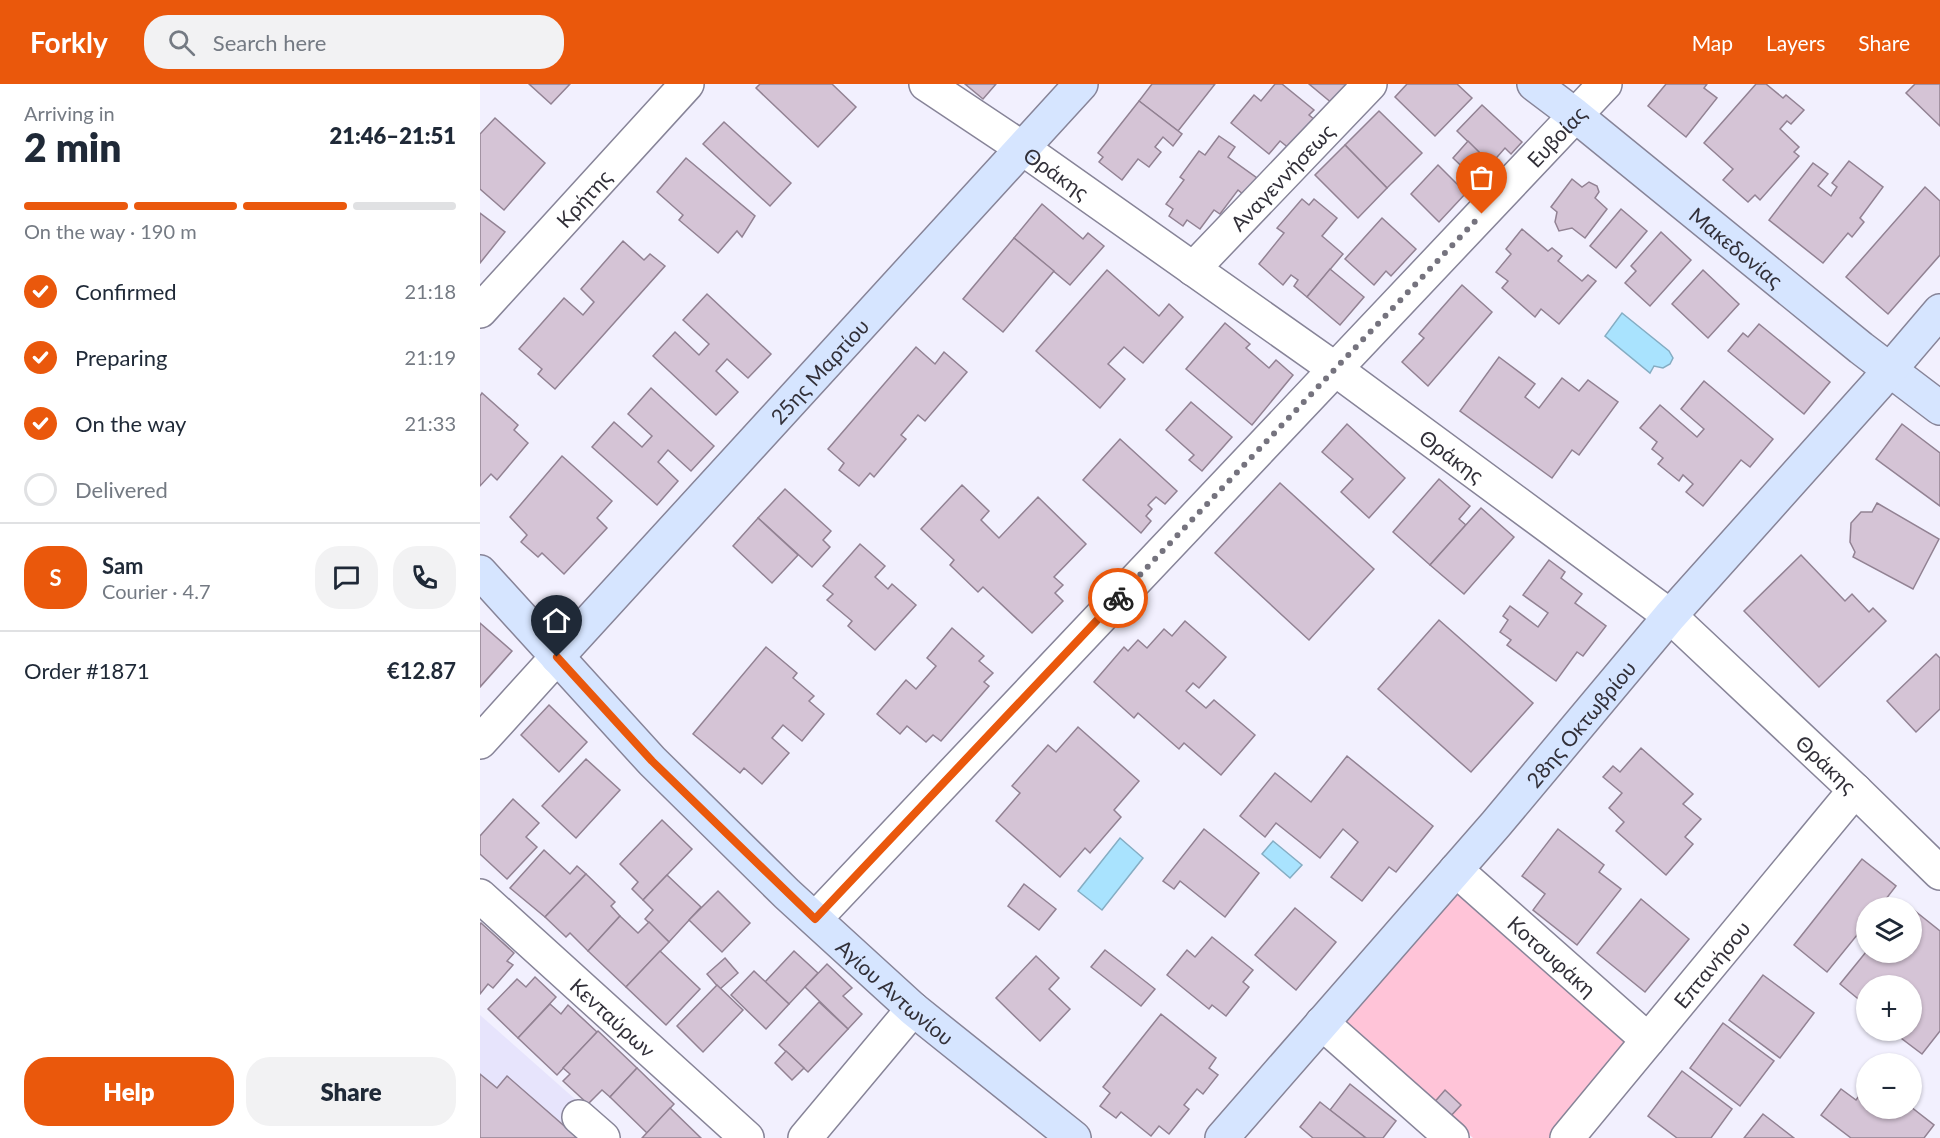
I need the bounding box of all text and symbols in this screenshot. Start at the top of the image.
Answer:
search box [144,15,564,69]
text: Forkly [30,25,108,59]
icon: search [165,26,198,59]
text: Search here [213,29,326,56]
text: Map [1692,30,1733,55]
text: Layers [1766,30,1825,55]
text: Share [1858,30,1910,55]
street label: Ευβοίας [1521,100,1591,172]
text: Arriving in [24,101,115,125]
street label: Αναγεννήσεως [1225,118,1339,235]
text: 21:46–21:51 [330,122,456,149]
text: 2 min [24,124,121,170]
street label: Θράκης [1020,141,1094,204]
pin [1456,152,1507,214]
icon: bag [1465,161,1498,194]
street label: Κρήτης [550,164,616,232]
street label: Μακεδονίας [1685,201,1789,292]
text: On the way · 190 m [24,219,197,243]
icon: check [24,275,57,308]
text: Confirmed [75,278,177,305]
text: 21:18 [405,279,456,303]
street label: 25ης Μαρτίου [765,313,873,428]
icon: check [24,341,57,374]
text: Preparing [75,344,167,371]
text: 21:19 [405,345,456,369]
icon: check [24,407,57,440]
text: On the way [75,410,186,437]
text: 21:33 [405,411,456,435]
street label: Θράκης [1415,423,1489,487]
text: Delivered [75,476,168,503]
button: chat [315,546,378,609]
button: phone [393,546,456,609]
text: Sam [102,552,144,579]
text: S [49,564,62,591]
courier [1088,568,1148,628]
text: Courier · 4.7 [102,579,211,603]
icon: bike [1102,582,1135,615]
pin [531,595,582,657]
icon: home [540,604,573,637]
street label: 28ης Οκτωβρίου [1520,655,1640,792]
text: Order #1871 [24,657,150,684]
text: €12.87 [387,657,456,684]
street label: Θράκης [1791,729,1862,798]
map controls [1856,897,1922,1119]
button: layers [1856,897,1922,963]
street label: Κοτσυφάκη [1503,910,1602,1001]
street label: Επτανήσου [1668,915,1754,1013]
street label: Αγίου Αντωνίου [832,933,959,1050]
street label: Κενταύρων [566,972,661,1062]
button: + [1856,975,1922,1041]
button: − [1856,1053,1922,1119]
button: Help [24,1057,234,1126]
button: Share [246,1057,456,1126]

